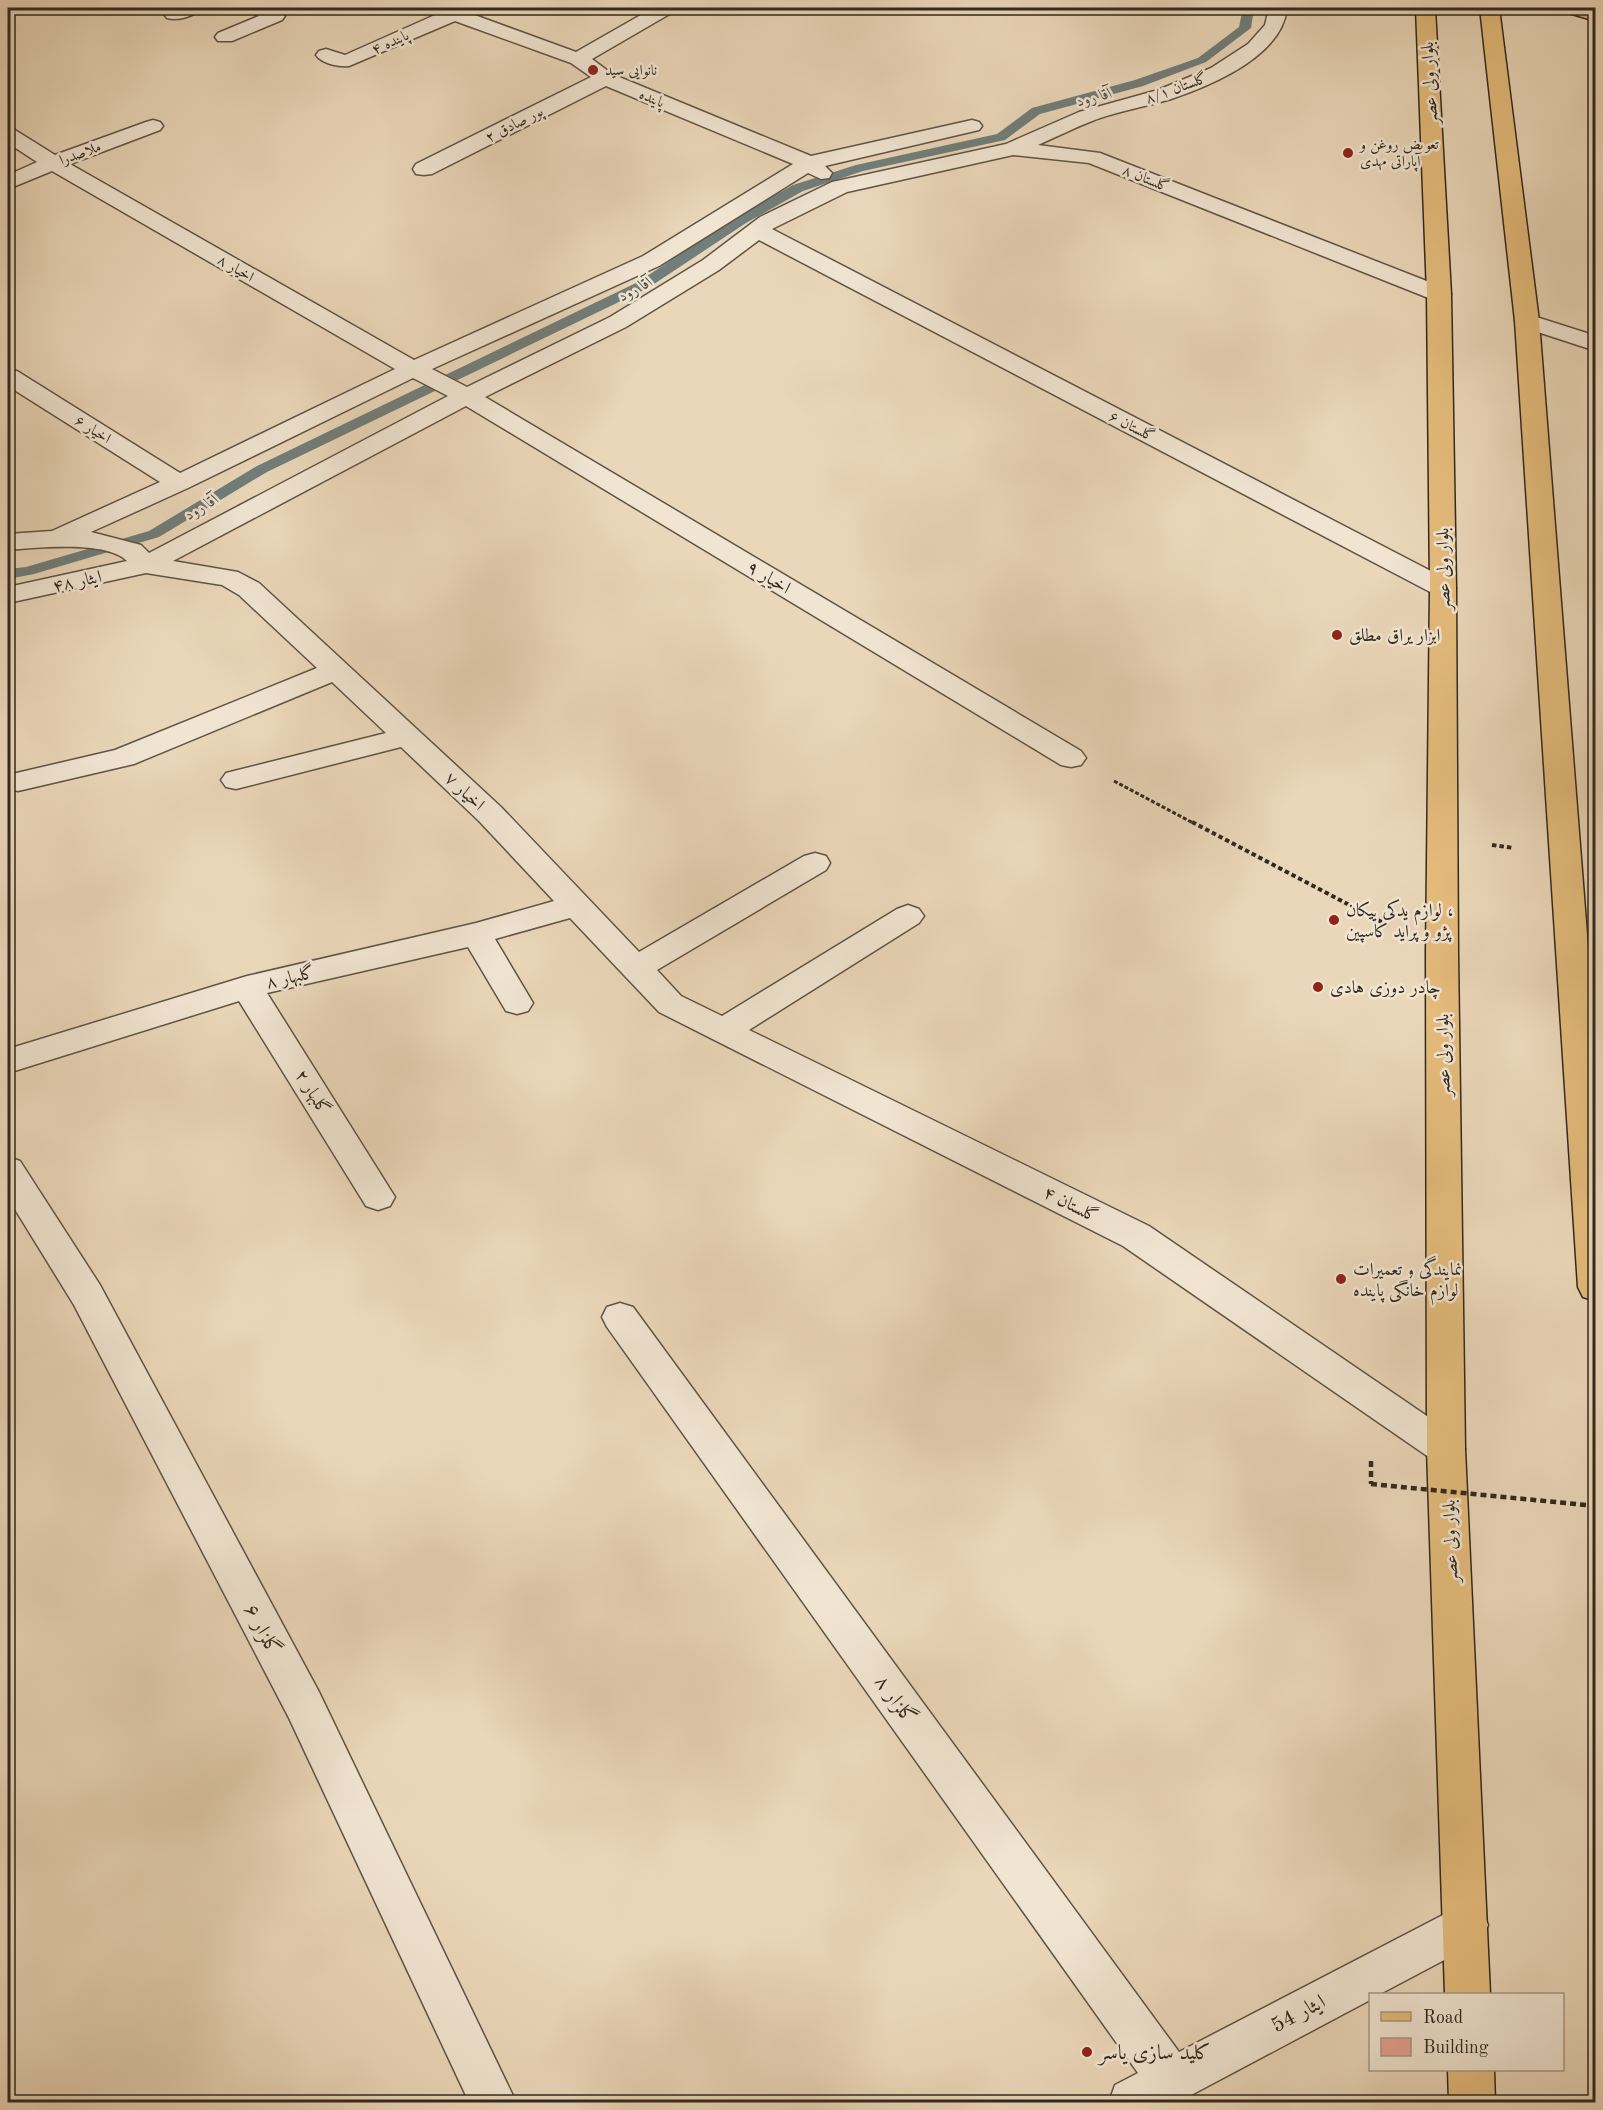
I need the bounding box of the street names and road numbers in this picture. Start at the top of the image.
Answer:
street label: پاینده ۴ [370,28,413,60]
street label: بلوار ولی عصر [1419,41,1443,127]
street label: گلستان ۸/۱ [1143,69,1209,107]
street label: پاینده [636,87,667,114]
street label: پور صادق ۲ [484,104,548,148]
street label: ملاصدرا [58,140,103,169]
street label: گلستان ۸ [1120,161,1172,195]
street label: اخیار ۸ [215,253,256,286]
street label: گلستان ۶ [1106,407,1158,445]
street label: اخیار ۶ [72,414,113,447]
street label: بلوار ولی عصر [1434,527,1456,613]
street label: اخیار ۹ [743,558,793,599]
street label: ایثار ۴۸ [51,568,104,598]
street label: اخیار ۷ [440,769,488,815]
street label: گلبهار ۸ [264,961,317,994]
street label: بلوار ولی عصر [1434,1013,1456,1099]
street label: گلبهار ۲ [290,1065,335,1119]
street label: گلستان ۴ [1040,1181,1102,1226]
street label: بلوار ولی عصر [1441,1499,1464,1585]
street label: گلزار ۶ [239,1599,287,1659]
street label: گلزار ۸ [869,1669,923,1729]
street label: ایثار 54 [1268,1992,1330,2038]

